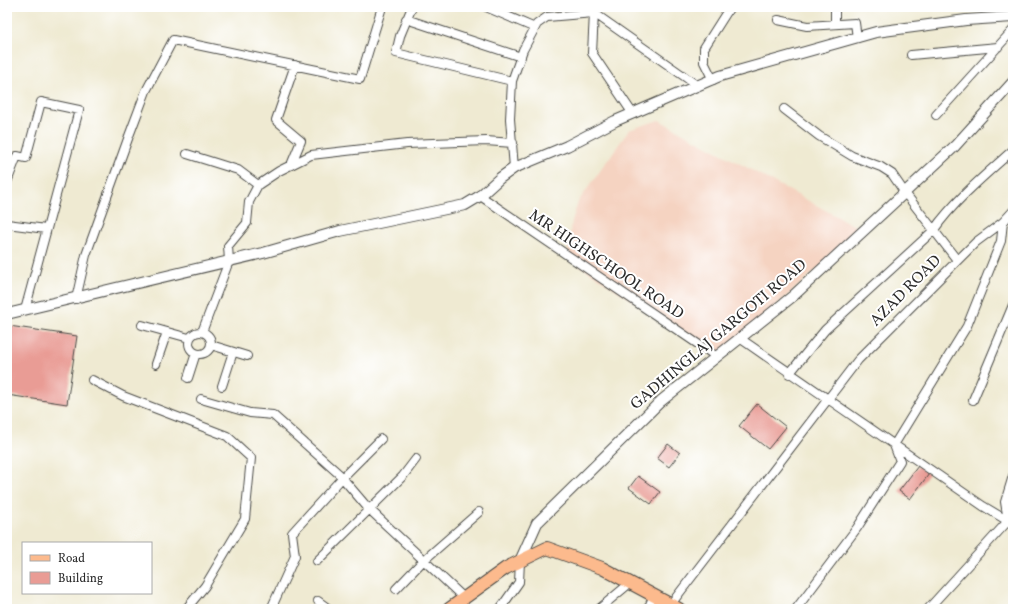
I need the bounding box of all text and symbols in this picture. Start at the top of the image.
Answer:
street label: MR HIGHSCHOOL ROAD [524,205,688,325]
street label: AZAD ROAD [865,250,947,332]
street label: GADHINGLAJ GARGOTI ROAD [626,254,812,415]
legend [22,542,152,594]
text: Road [58,551,85,567]
text: Building [58,571,103,587]

